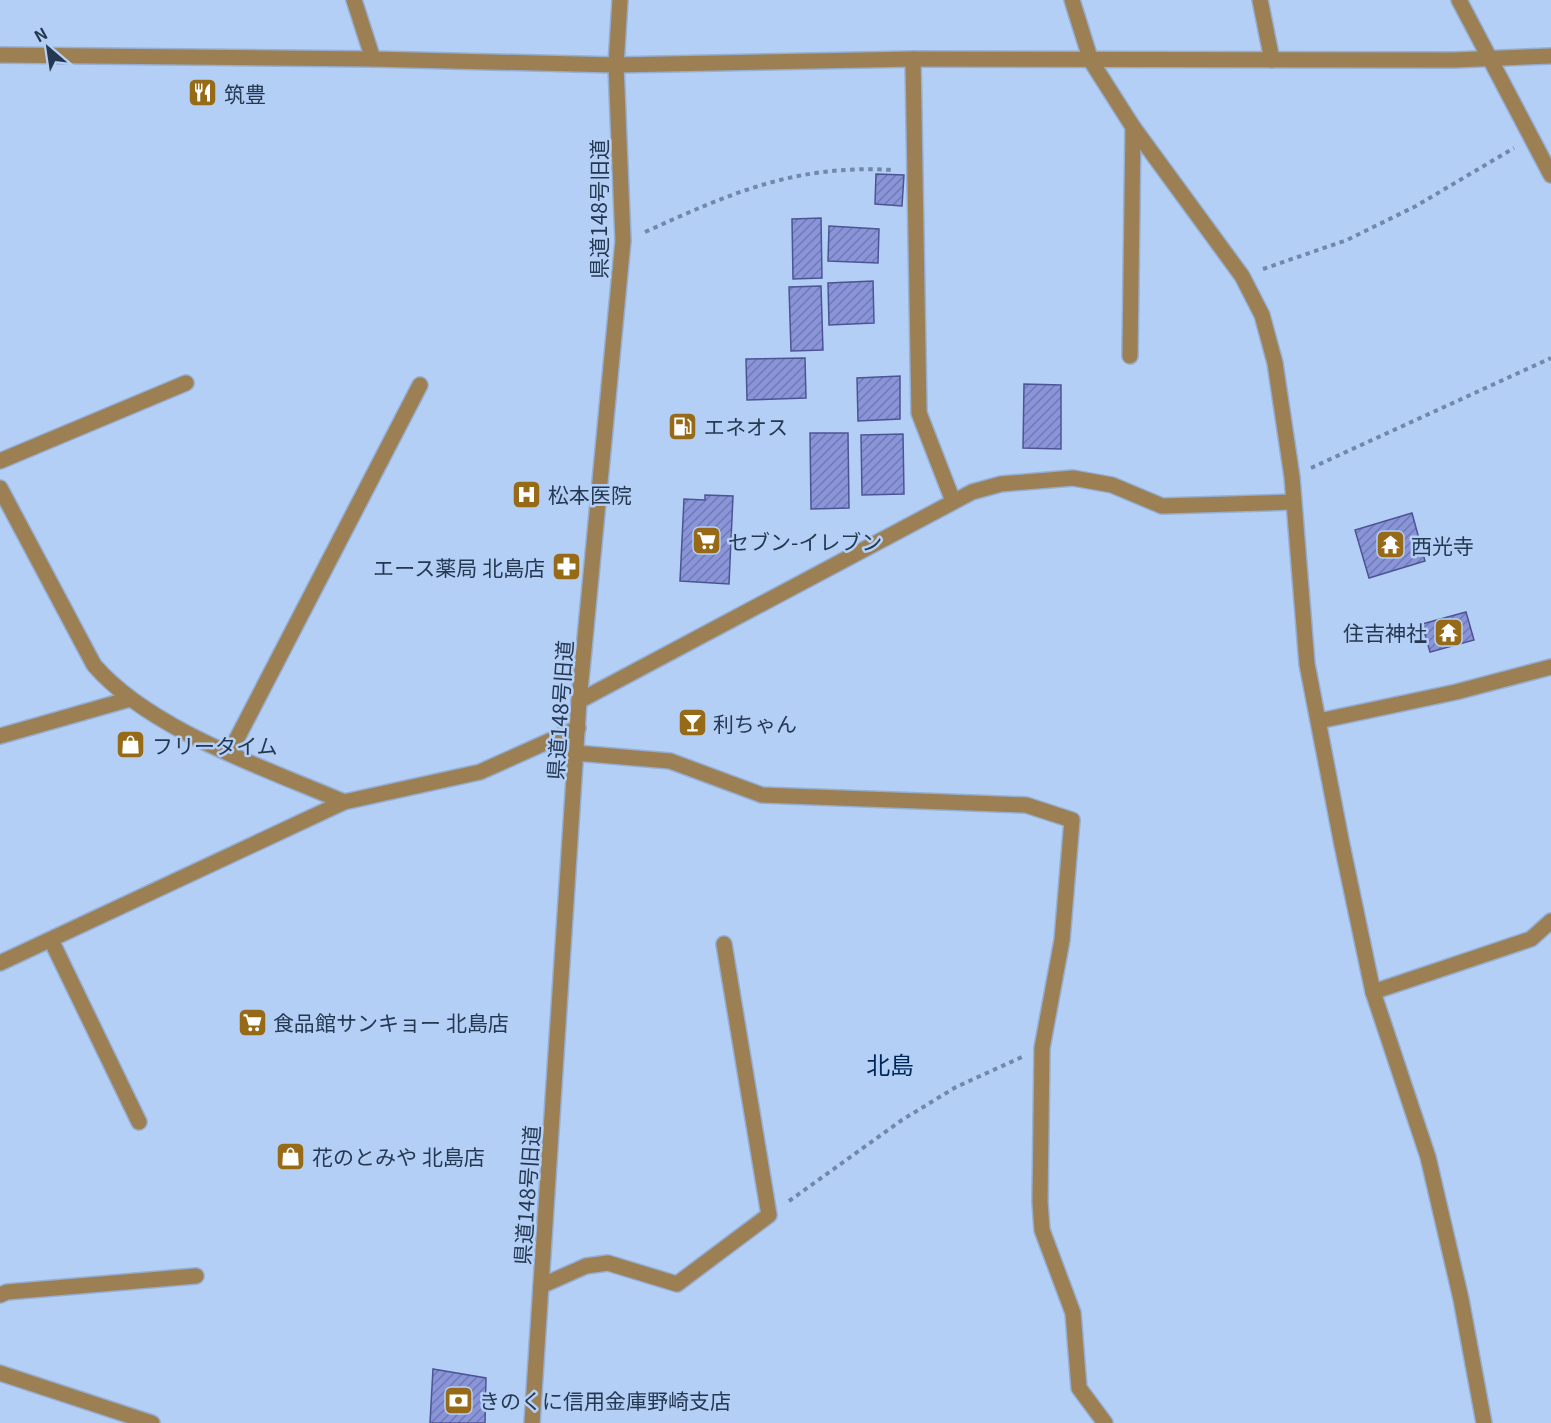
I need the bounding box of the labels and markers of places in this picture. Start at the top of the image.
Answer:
restaurant icon: 筑豊 [187,77,219,109]
place label: 筑豊 [224,78,266,108]
fuel station icon: エネオス [667,410,699,442]
place label: エネオス [704,411,788,441]
hospital icon: 松本医院 [511,478,543,510]
place label: 松本医院 [548,479,632,509]
supermarket icon: セブン-イレブン [691,525,723,557]
place label: セブン-イレブン [728,526,882,556]
temple icon: 西光寺 [1374,529,1406,561]
place label: 西光寺 [1411,530,1474,560]
pharmacy icon: エース薬局 北島店 [550,551,582,583]
place label: エース薬局 北島店 [373,552,545,582]
temple icon: 住吉神社 [1432,616,1464,648]
place label: 住吉神社 [1343,617,1427,647]
bar icon: 利ちゃん [676,707,708,739]
place label: 利ちゃん [713,708,797,738]
shop icon: フリータイム [115,729,147,761]
place label: フリータイム [152,730,278,760]
supermarket icon: 食品館サンキョー 北島店 [236,1006,268,1038]
place label: 食品館サンキョー 北島店 [273,1007,509,1037]
shop icon: 花のとみや 北島店 [275,1140,307,1172]
place label: 花のとみや 北島店 [312,1141,485,1171]
bank icon: きのくに信用金庫野崎支店 [442,1384,474,1416]
place label: きのくに信用金庫野崎支店 [479,1385,731,1415]

